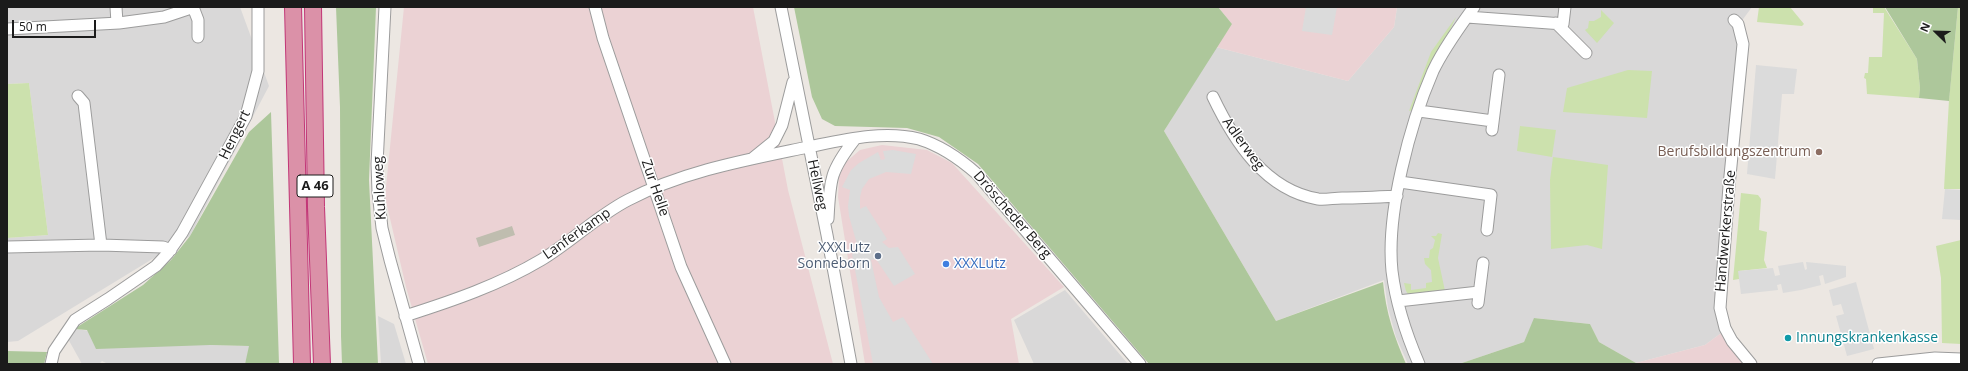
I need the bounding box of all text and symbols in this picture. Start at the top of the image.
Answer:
scale bar [14,12,98,38]
north arrow [1916,12,1956,52]
text: 50 m [19,18,47,35]
text: N [1916,20,1933,34]
street label: Hengert [216,108,254,162]
street label: Adlerweg [1218,114,1268,174]
place label: Berufsbildungszentrum [1657,144,1811,160]
marker: Berufsbildungszentrum [1814,147,1824,157]
street label: Kuhloweg [370,156,390,220]
street label: Zur Helle [637,157,673,219]
street label: Hellweg [803,158,831,212]
street label: Dröscheder Berg [970,168,1054,262]
street label: Handwerkerstraße [1712,169,1740,293]
road number: A 46 [297,175,333,197]
street label: Lanferkamp [540,205,614,263]
place label: XXXLutz Sonneborn [798,240,870,272]
marker: XXXLutz Sonneborn [873,251,883,261]
place label: XXXLutz [954,256,1006,272]
marker: XXXLutz [941,259,951,269]
place label: Innungskrankenkasse [1796,330,1938,346]
marker: Innungskrankenkasse [1783,333,1793,343]

